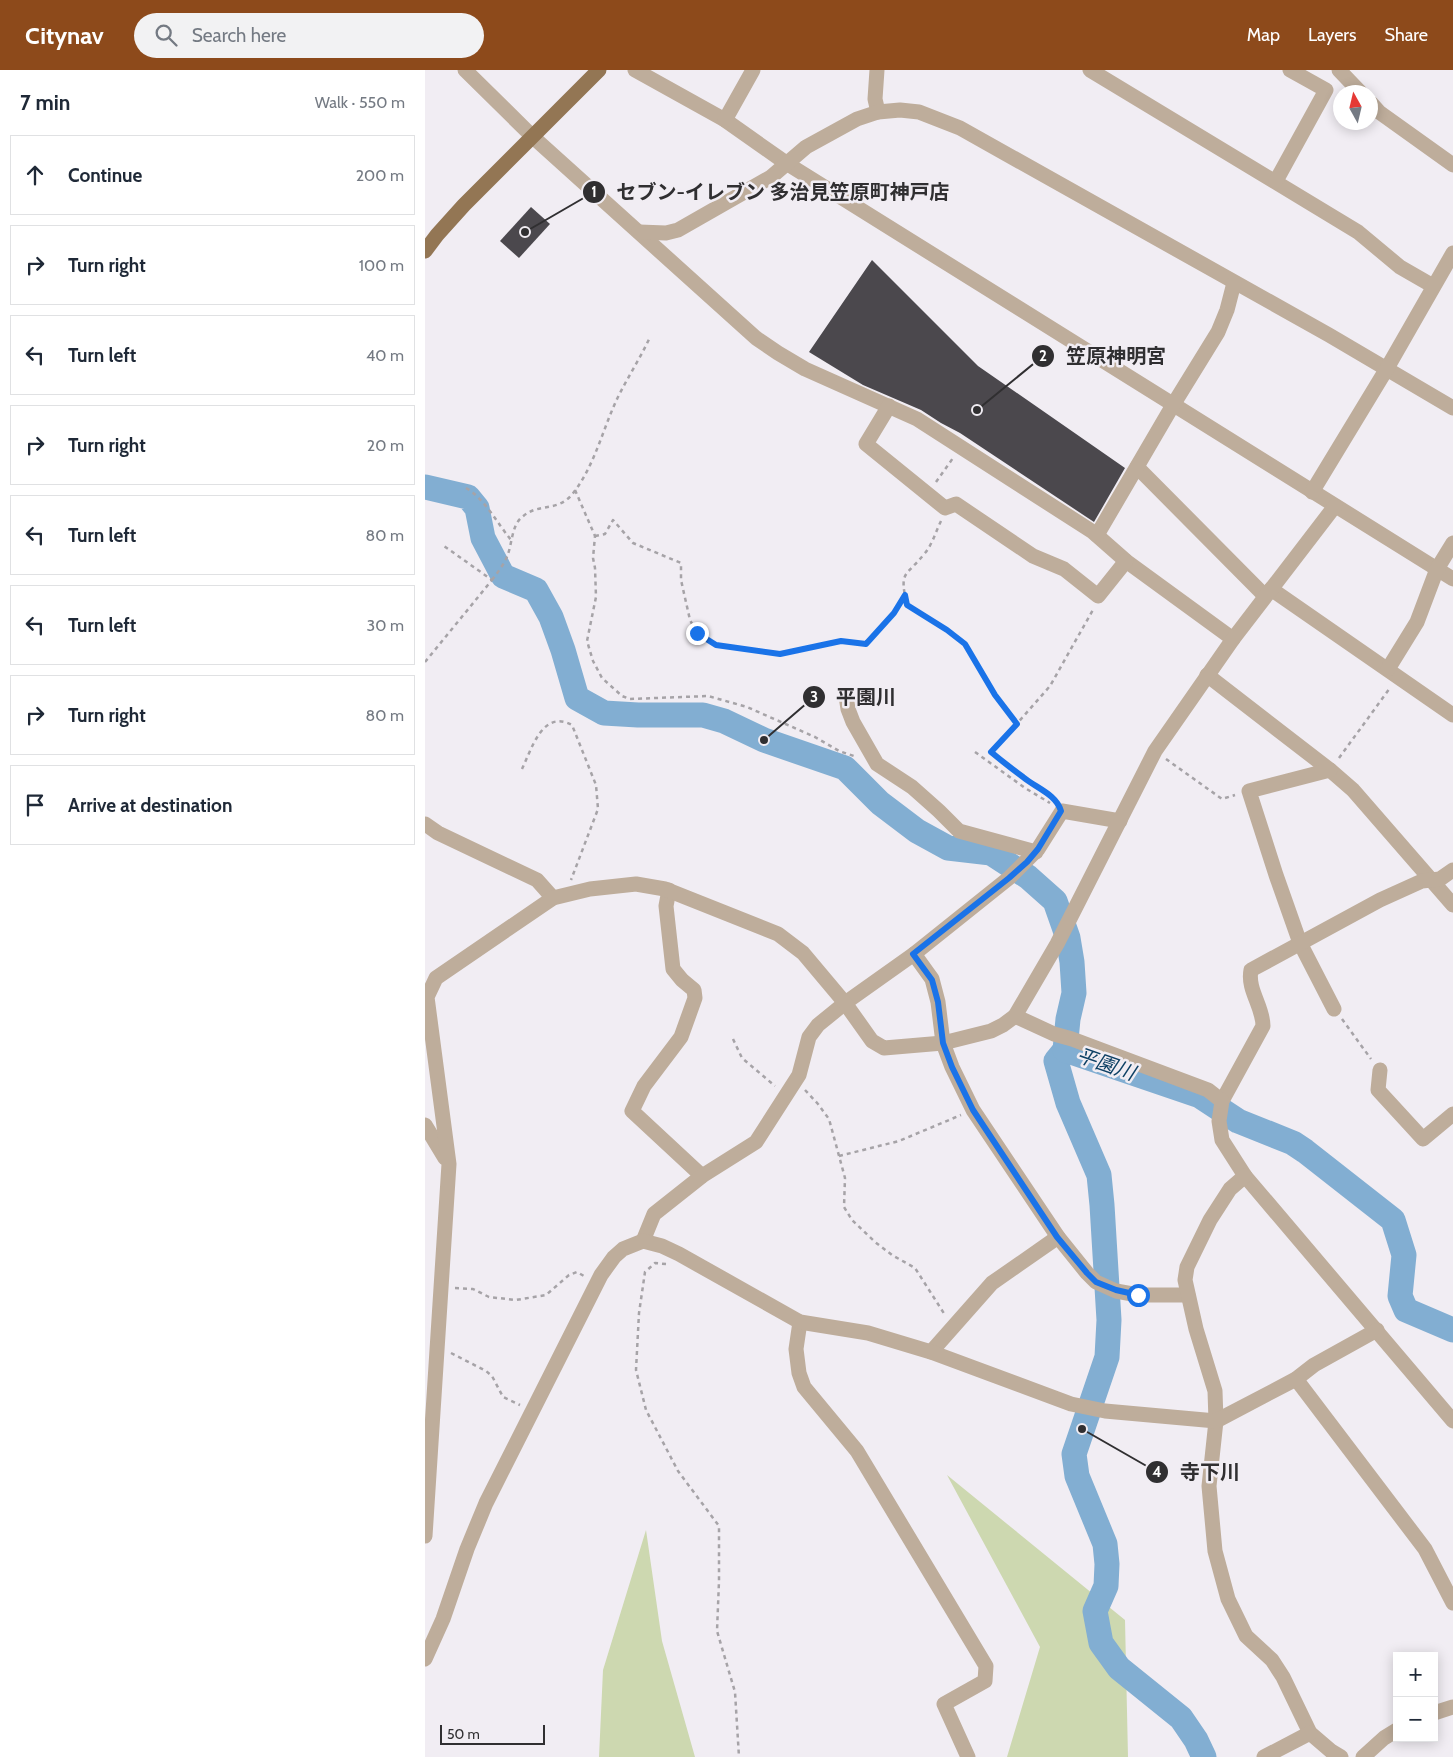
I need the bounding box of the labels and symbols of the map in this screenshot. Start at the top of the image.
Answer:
north arrow [1333,85,1378,130]
callout: セブン-イレブン 多治見笠原町神戸店 [582,174,960,209]
text: セブン-イレブン 多治見笠原町神戸店 [617,180,949,204]
text: 1 [591,183,597,201]
callout: 笠原神明宮 [1031,338,1176,373]
text: 笠原神明宮 [1066,344,1166,368]
text: 2 [1039,347,1047,365]
route end [686,622,709,645]
callout: 平園川 [801,679,906,714]
text: 平園川 [836,685,896,709]
text: 3 [810,688,818,706]
water label: 平園川 [1074,1043,1140,1086]
route start [1127,1284,1150,1307]
callout: 寺下川 [1145,1454,1250,1489]
text: 寺下川 [1180,1460,1240,1484]
text: 4 [1152,1463,1162,1481]
scale bar [440,1722,545,1745]

